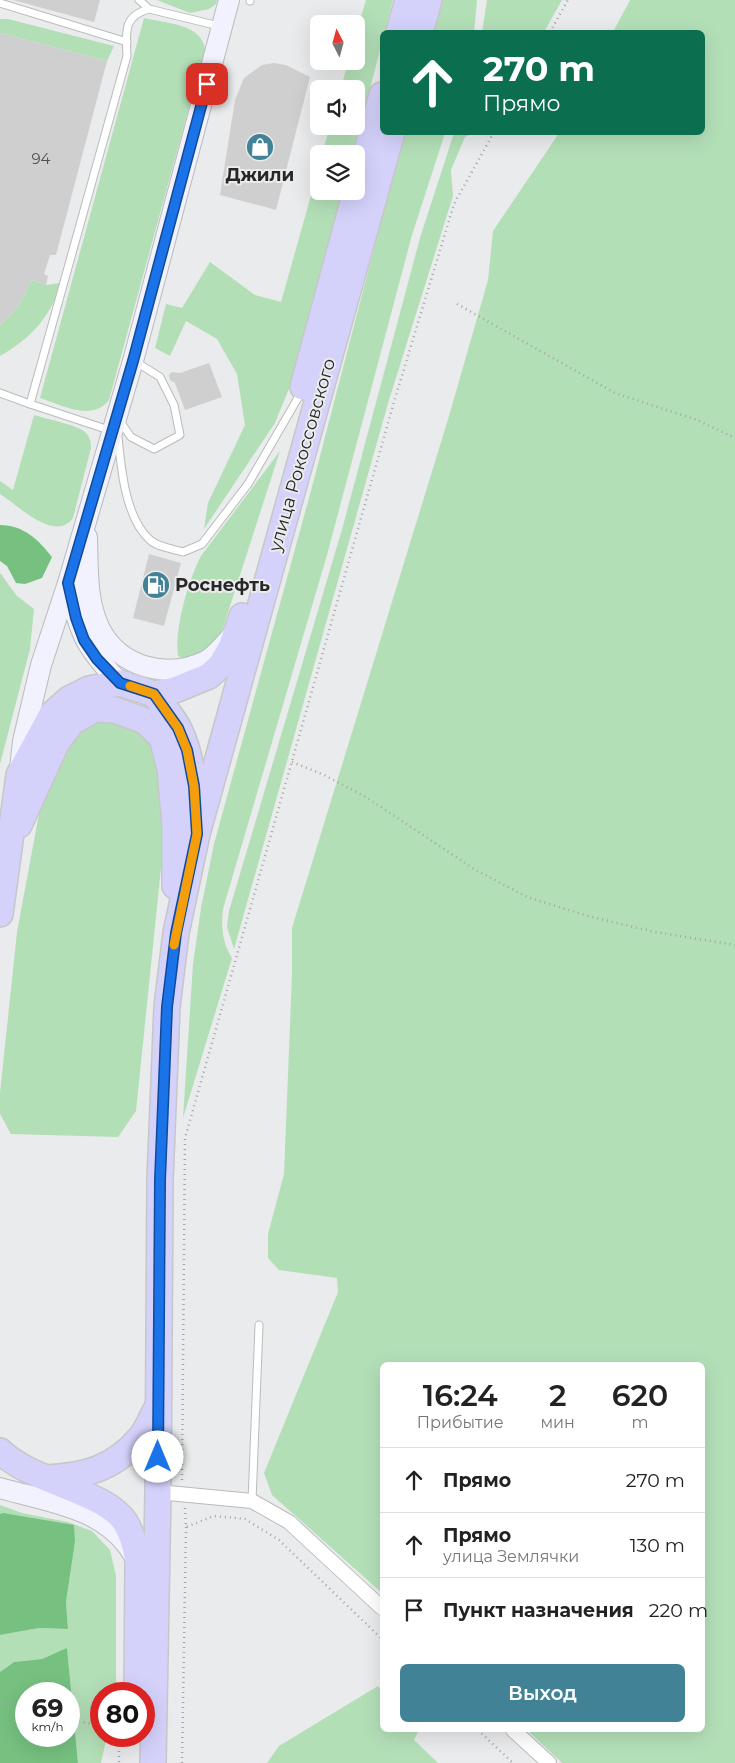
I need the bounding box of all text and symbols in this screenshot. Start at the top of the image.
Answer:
north arrow [310,15,365,70]
map controls [310,15,365,200]
text: 270 m [483,47,595,90]
icon: ahead [400,50,465,115]
pin [186,63,228,105]
icon: arrive [193,70,221,98]
button: sound [310,80,365,135]
text: Прямо [483,90,561,117]
shop icon: Джили [245,132,275,162]
button: layers [310,145,365,200]
house number: 94 [31,149,51,168]
place label: Джили [226,164,294,186]
street label: улица Рокоссовского [264,356,340,555]
fuel station icon: Роснефть [141,570,171,600]
place label: Роснефть [175,574,270,596]
text: 16:24 [423,1377,498,1414]
text: 2 [549,1377,566,1414]
text: 620 [612,1377,668,1414]
text: Прибытие [417,1413,504,1432]
text: мин [540,1413,575,1432]
text: m [631,1413,648,1432]
position arrow [131,1430,183,1482]
icon: ahead [400,1466,428,1494]
text: Прямо [443,1469,511,1492]
text: 270 m [626,1469,685,1492]
text: Прямо [443,1524,511,1547]
icon: ahead [400,1531,428,1559]
text: 130 m [630,1534,685,1557]
text: улица Землячки [443,1547,579,1566]
icon: arrive [400,1596,428,1624]
text: Пункт назначения [443,1599,634,1622]
text: 220 m [649,1599,708,1622]
button: Выход [400,1664,685,1722]
speed limit sign: 80 [90,1682,155,1747]
text: 69 [32,1693,63,1723]
text: km/h [31,1719,64,1734]

